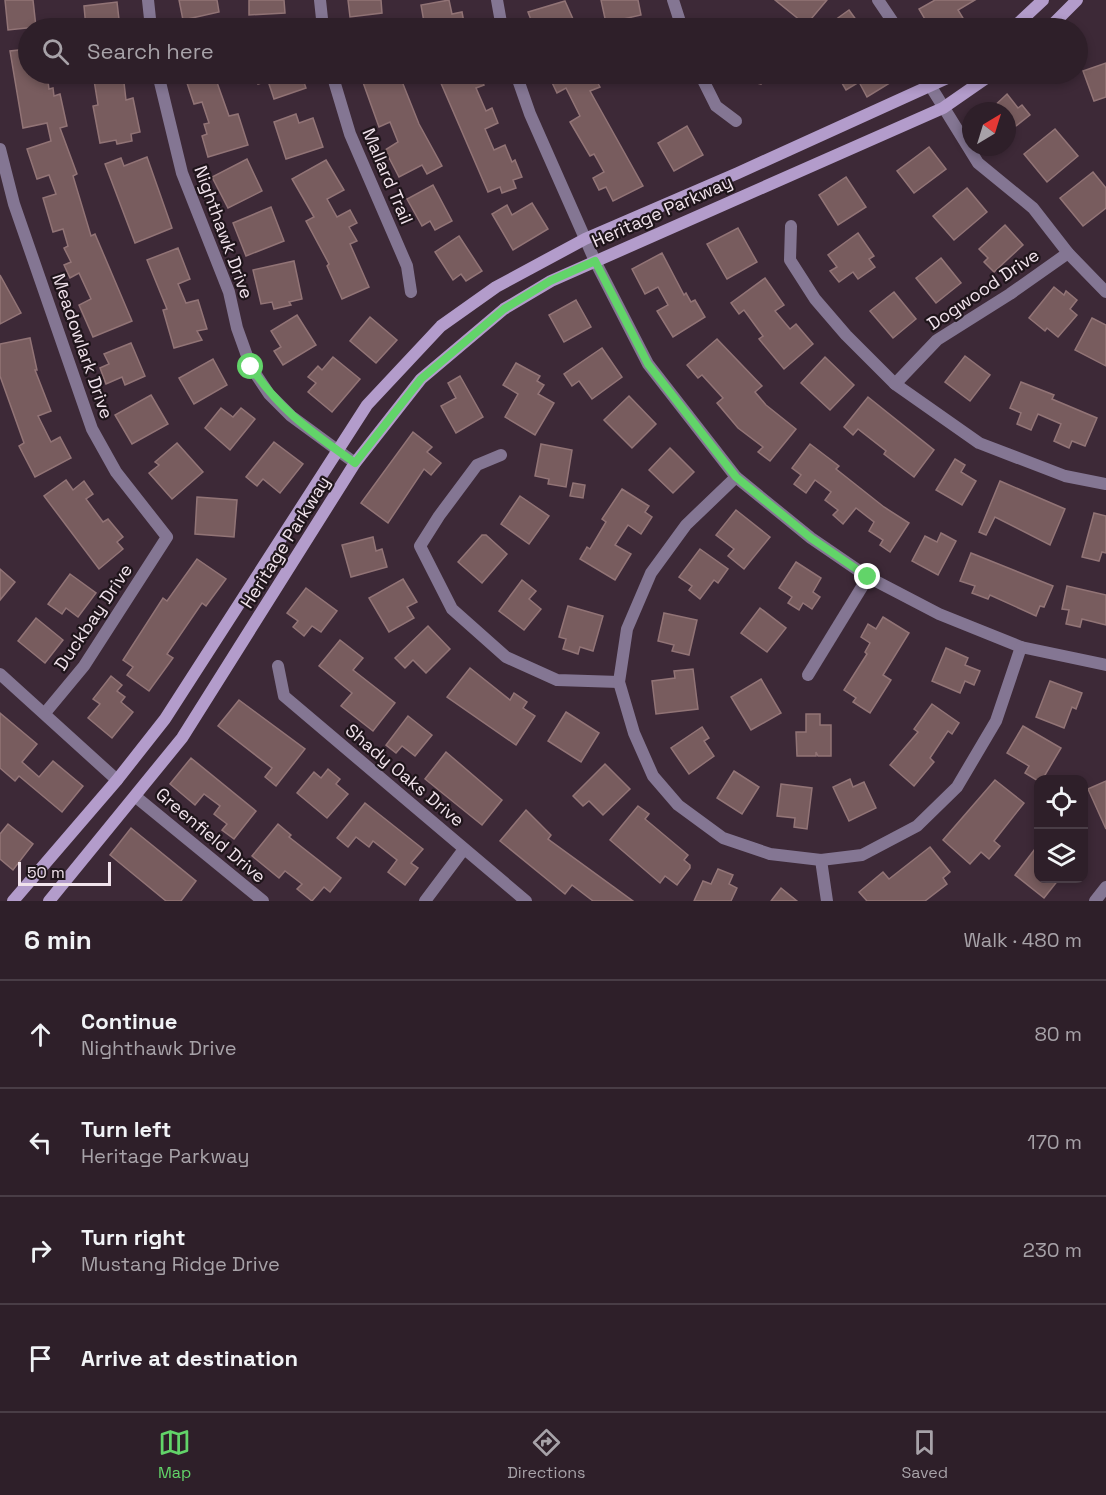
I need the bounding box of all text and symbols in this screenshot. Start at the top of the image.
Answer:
search box [18,18,1088,84]
icon: search [39,35,72,68]
text: Search here [87,37,214,65]
north arrow [962,102,1016,156]
street label: Mallard Trail [357,124,419,228]
street label: Nighthawk Drive [189,162,259,302]
street label: Heritage Parkway [588,170,736,252]
street label: Dogwood Drive [922,243,1044,335]
street label: Meadowlark Drive [47,270,119,422]
route start [237,353,263,379]
street label: Heritage Parkway [235,472,335,612]
street label: Duckbay Drive [49,559,137,675]
route end [854,563,880,589]
street label: Shady Oaks Drive [341,718,469,832]
map controls [1034,775,1088,883]
button: locate [1034,775,1088,829]
street label: Greenfield Drive [151,782,271,888]
button: layers [1034,829,1088,883]
scale bar [18,859,111,886]
text: 50 m [27,862,65,883]
text: 6 min [24,923,92,957]
text: Walk · 480 m [963,927,1082,953]
text: Continue [81,1007,177,1035]
icon: ahead [24,1018,57,1051]
text: 80 m [1034,1021,1082,1047]
text: Nighthawk Drive [81,1035,237,1061]
text: Turn left [81,1115,171,1143]
icon: left [24,1126,57,1159]
text: 170 m [1027,1129,1082,1155]
text: Heritage Parkway [81,1143,250,1169]
text: Turn right [81,1223,186,1251]
icon: right [24,1234,57,1267]
text: 230 m [1023,1237,1082,1263]
text: Mustang Ridge Drive [81,1251,280,1277]
icon: arrive [24,1342,57,1375]
text: Arrive at destination [81,1344,298,1372]
tab: Map [158,1426,191,1483]
tab: Directions [507,1426,586,1483]
tab: Saved [901,1426,948,1483]

